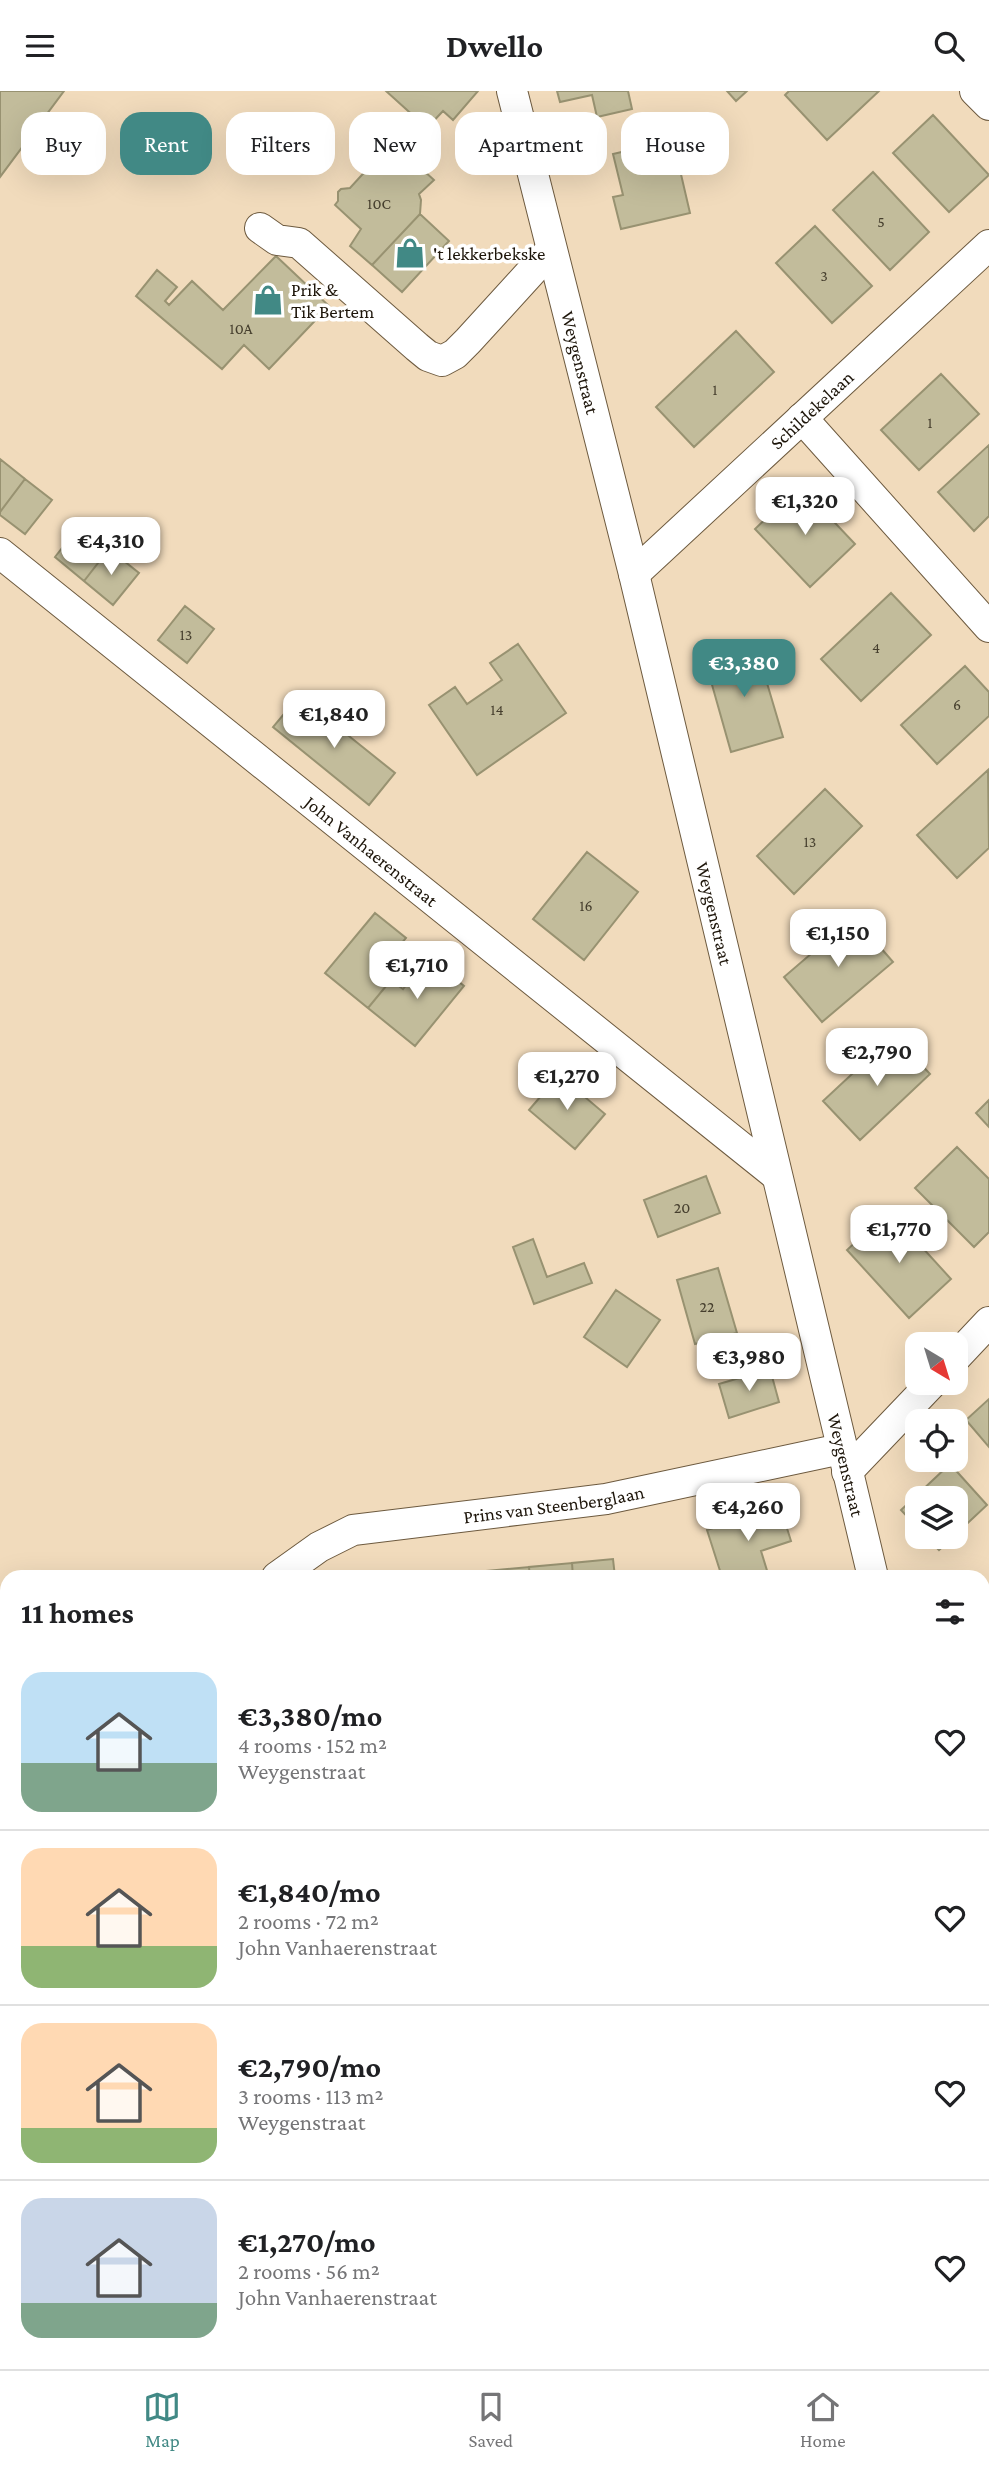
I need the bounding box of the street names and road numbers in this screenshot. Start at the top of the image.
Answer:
street label: Weygenstraat [557,309,603,417]
street label: Schildekelaan [766,366,858,453]
street label: John Vanhaerenstraat [299,790,442,911]
street label: Weygenstraat [692,860,737,968]
street label: Weygenstraat [823,1411,868,1519]
street label: Prins van Steenberglaan [462,1481,646,1527]

